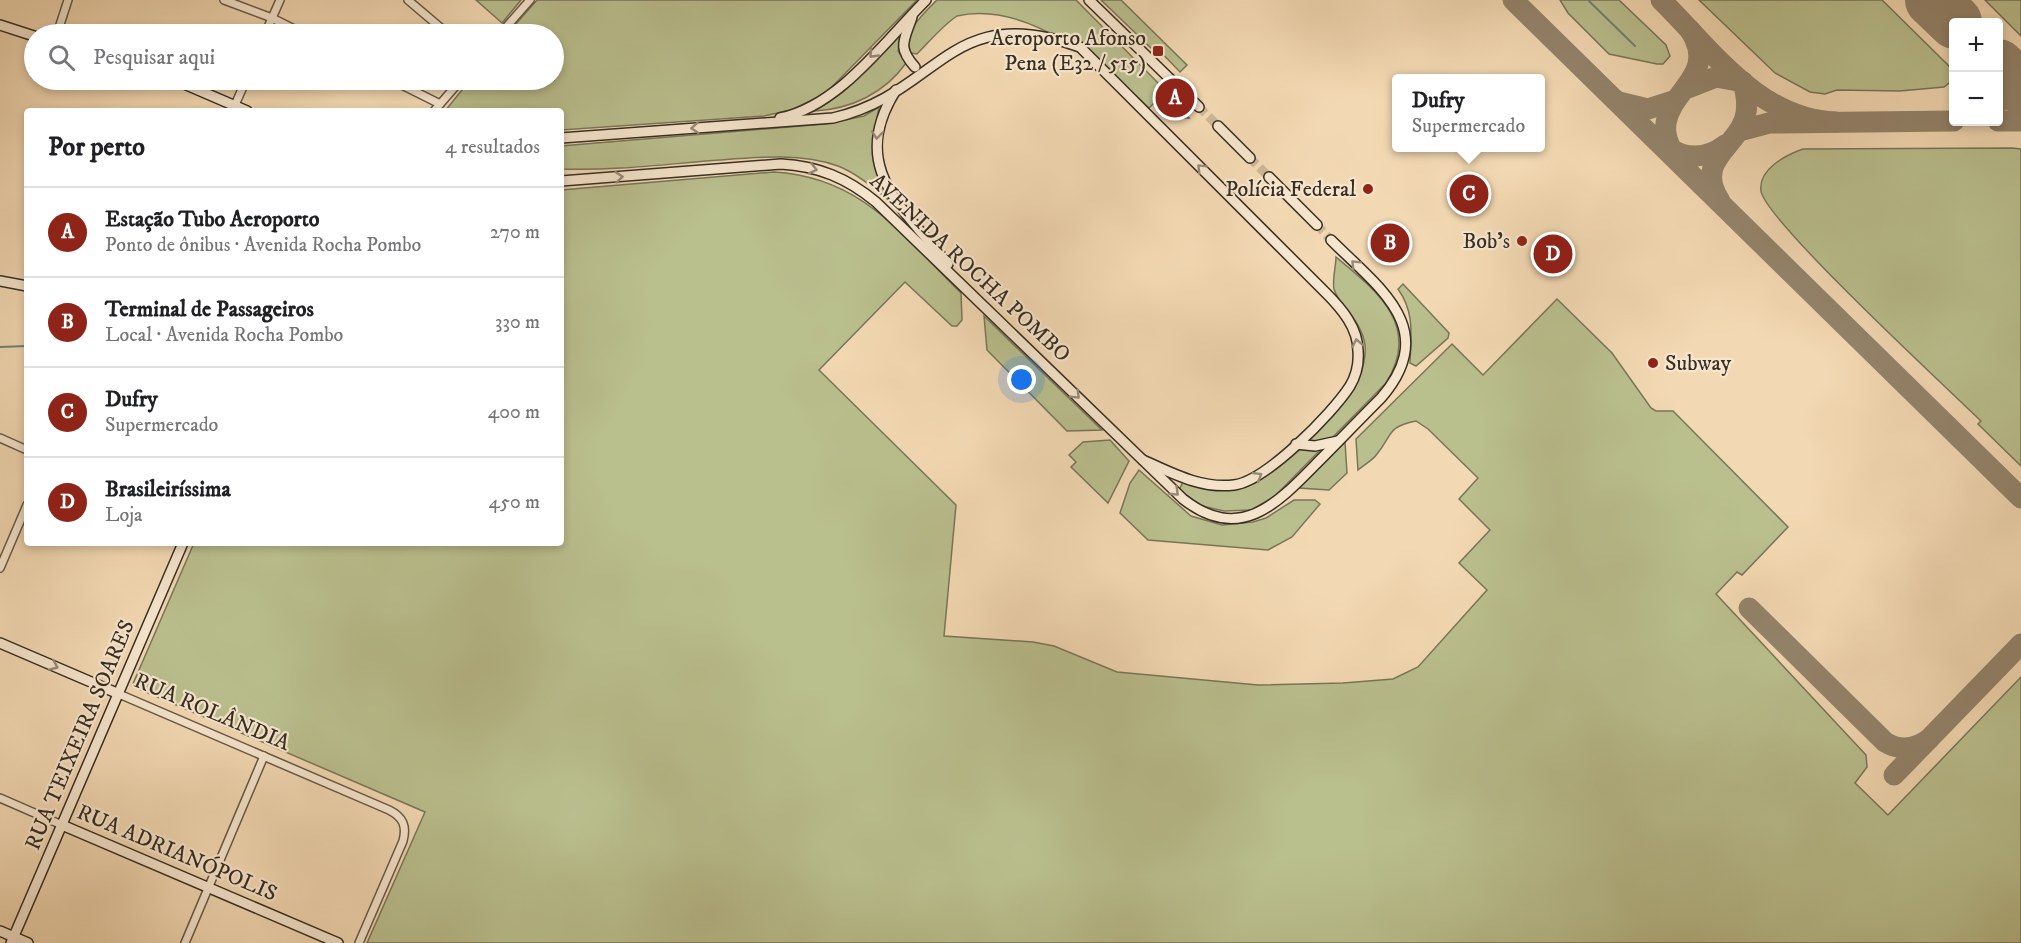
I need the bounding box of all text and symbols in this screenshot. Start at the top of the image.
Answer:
map controls [1949,18,2003,126]
button: + [1949,18,2003,72]
search box [24,24,564,90]
place label: Aeroporto Afonso Pena (E32 / 515) [991,25,1146,77]
icon: search [45,41,78,74]
text: Pesquisar aqui [93,44,215,71]
marker: Aeroporto Afonso Pena (E32 / 515) [1151,44,1165,58]
one-way arrow [869,48,880,58]
button: − [1949,72,2003,126]
popup [1392,74,1545,152]
pin: A [1156,76,1194,120]
text: Dufry [1412,87,1464,114]
text: Supermercado [1412,114,1525,139]
one-way arrow [691,121,700,134]
text: Por perto [48,131,145,164]
one-way arrow [872,131,884,140]
text: 4 resultados [445,135,540,160]
one-way arrow [808,161,818,174]
one-way arrow [1197,165,1208,175]
street label: AVENIDA ROCHA POMBO [864,168,1076,368]
one-way arrow [615,170,624,183]
pin: C [1450,172,1488,216]
place label: Polícia Federal [1225,176,1356,203]
marker: Polícia Federal [1361,182,1375,196]
text: Estação Tubo Aeroporto [105,206,320,233]
text: A [61,220,74,245]
text: 270 m [490,220,540,245]
pin: B [1370,220,1410,266]
place label: Bob's [1462,228,1510,255]
pin: D [1534,232,1572,276]
text: Ponto de ônibus · Avenida Rocha Pombo [105,233,421,258]
marker: Bob's [1515,234,1529,248]
one-way arrow [1352,260,1363,271]
text: Terminal de Passageiros [105,296,314,323]
text: B [61,310,74,335]
text: 330 m [495,310,540,335]
text: Local · Avenida Rocha Pombo [105,323,343,348]
one-way arrow [1351,339,1363,348]
place label: Subway [1665,350,1732,377]
marker: Subway [1646,356,1660,370]
your location [1007,365,1036,394]
text: Dufry [105,386,158,413]
one-way arrow [1069,388,1080,399]
text: C [61,400,74,425]
text: 400 m [488,400,540,425]
text: Supermercado [105,413,218,438]
one-way arrow [1252,472,1262,483]
text: Brasileiríssima [105,476,231,503]
one-way arrow [1167,484,1178,495]
text: D [60,490,75,515]
text: 450 m [489,490,540,515]
text: Loja [105,503,142,528]
street label: RUA TEIXEIRA SOARES [19,616,141,854]
one-way arrow [47,659,58,671]
street label: RUA ROLÂNDIA [130,666,295,757]
street label: RUA ADRIANÓPOLIS [73,798,282,907]

